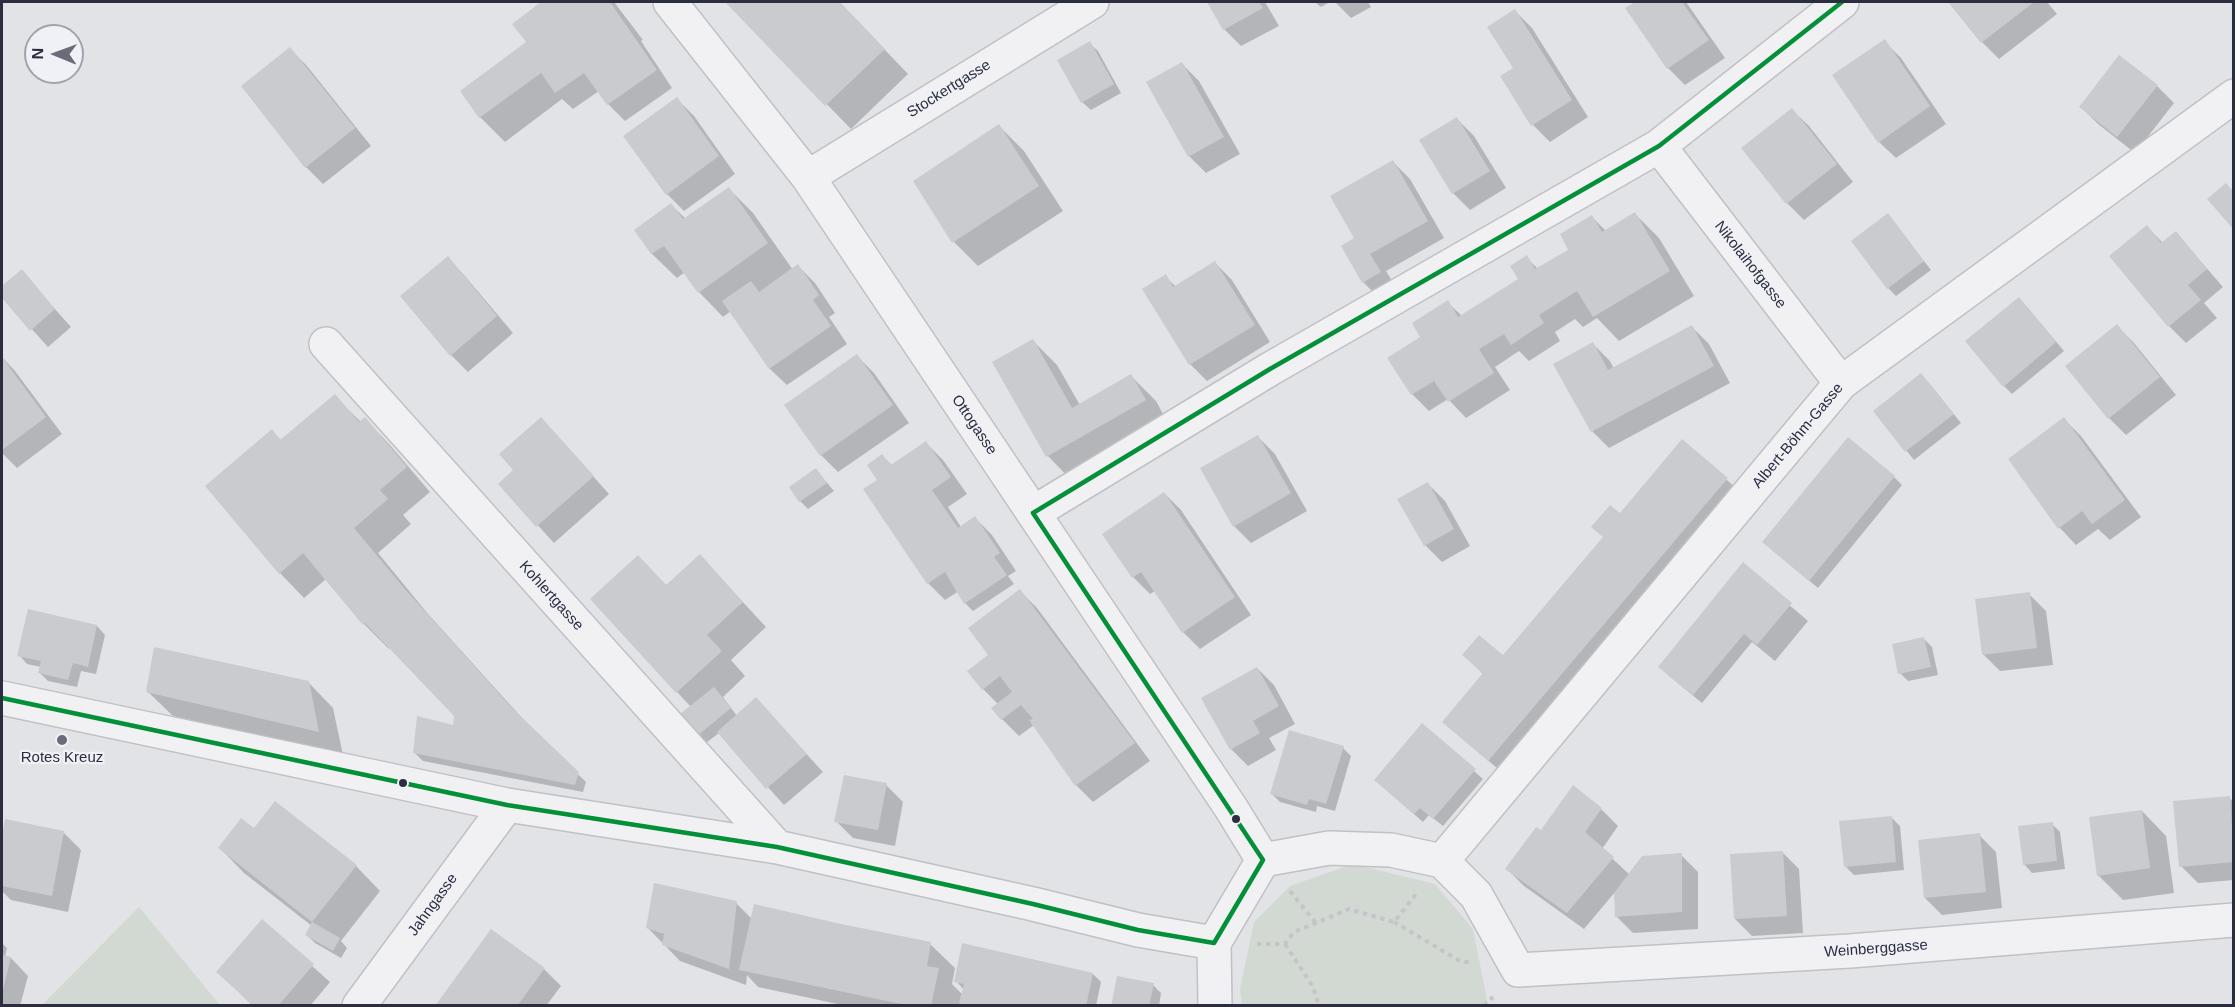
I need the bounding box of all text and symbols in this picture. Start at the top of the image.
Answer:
north arrow [24,24,84,84]
text: N [29,48,46,60]
street label: Stockertgasse [904,56,994,122]
street label: Nikolaihofgasse [1710,218,1790,312]
street label: Albert-Böhm-Gasse [1749,380,1847,492]
street label: Ottogasse [947,392,1001,458]
street label: Kohlertgasse [515,557,587,635]
marker: Rotes Kreuz [55,733,69,747]
place label: Rotes Kreuz [21,749,103,767]
unlabelled marker [397,777,409,789]
unlabelled marker [1230,813,1242,825]
street label: Jahngasse [404,870,462,940]
street label: Weinberggasse [1824,936,1928,962]

